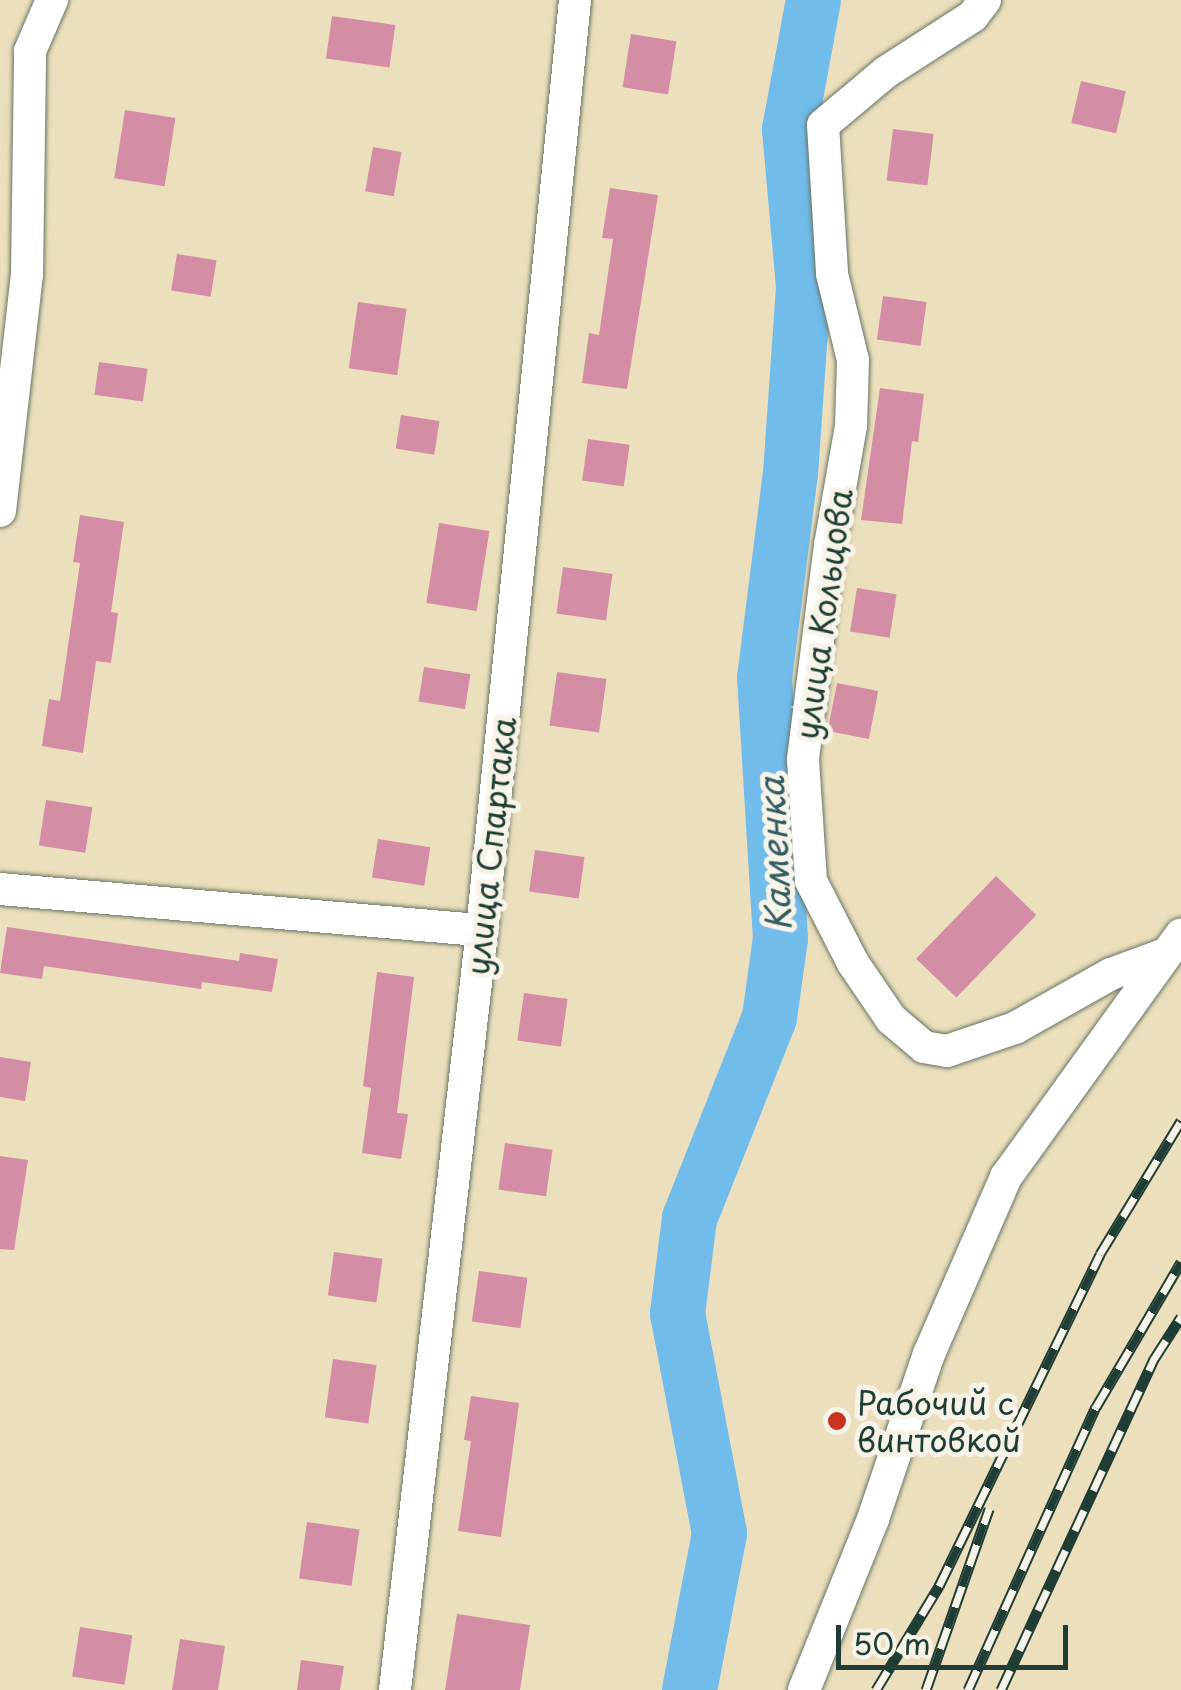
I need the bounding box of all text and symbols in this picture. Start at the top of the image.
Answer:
street label: улица Кольцова [786,486,860,742]
street label: улица Спартака [457,714,523,978]
water label: Каменка [749,776,799,932]
place label: Рабочий с винтовкой [857,1384,1021,1459]
marker: Рабочий с винтовкой [826,1410,848,1432]
scale bar [841,1605,1074,1667]
text: 50 m [853,1620,931,1665]

